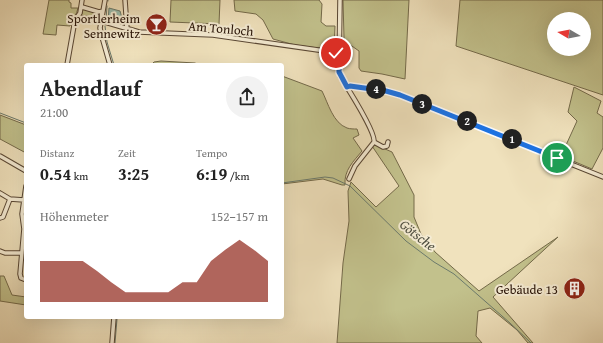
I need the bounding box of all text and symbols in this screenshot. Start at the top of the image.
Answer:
place label: Sportlerheim Sennewitz [67,9,140,43]
bar icon: Sportlerheim Sennewitz [143,12,169,38]
north arrow [547,12,591,56]
map controls [547,12,591,56]
street label: Am Tonloch [188,16,255,41]
pin [319,36,353,70]
icon: check [325,42,347,64]
text: Abendlauf [40,72,141,104]
button: share [226,76,268,118]
pin: 4 [366,79,386,99]
text: 4 [373,81,379,97]
pin: 3 [412,94,432,114]
text: 3 [419,96,425,112]
text: 21:00 [40,103,68,122]
pin: 2 [457,111,477,131]
text: 2 [464,113,470,129]
pin: 1 [502,129,522,149]
text: 1 [509,131,515,147]
pin [540,141,574,175]
text: Distanz [40,145,74,161]
text: Zeit [118,145,136,161]
text: Tempo [196,145,227,161]
icon: arrive [546,147,568,169]
text: 0.54 [40,161,71,186]
text: 3:25 [118,161,149,186]
text: 6:19 [196,161,227,186]
text: km [71,168,88,184]
text: /km [227,168,249,184]
text: Höhenmeter [40,207,109,226]
text: 152–157 m [211,207,268,226]
water label: Götsche [396,214,441,256]
building icon: Gebäude 13 [561,276,587,302]
place label: Gebäude 13 [496,280,558,299]

